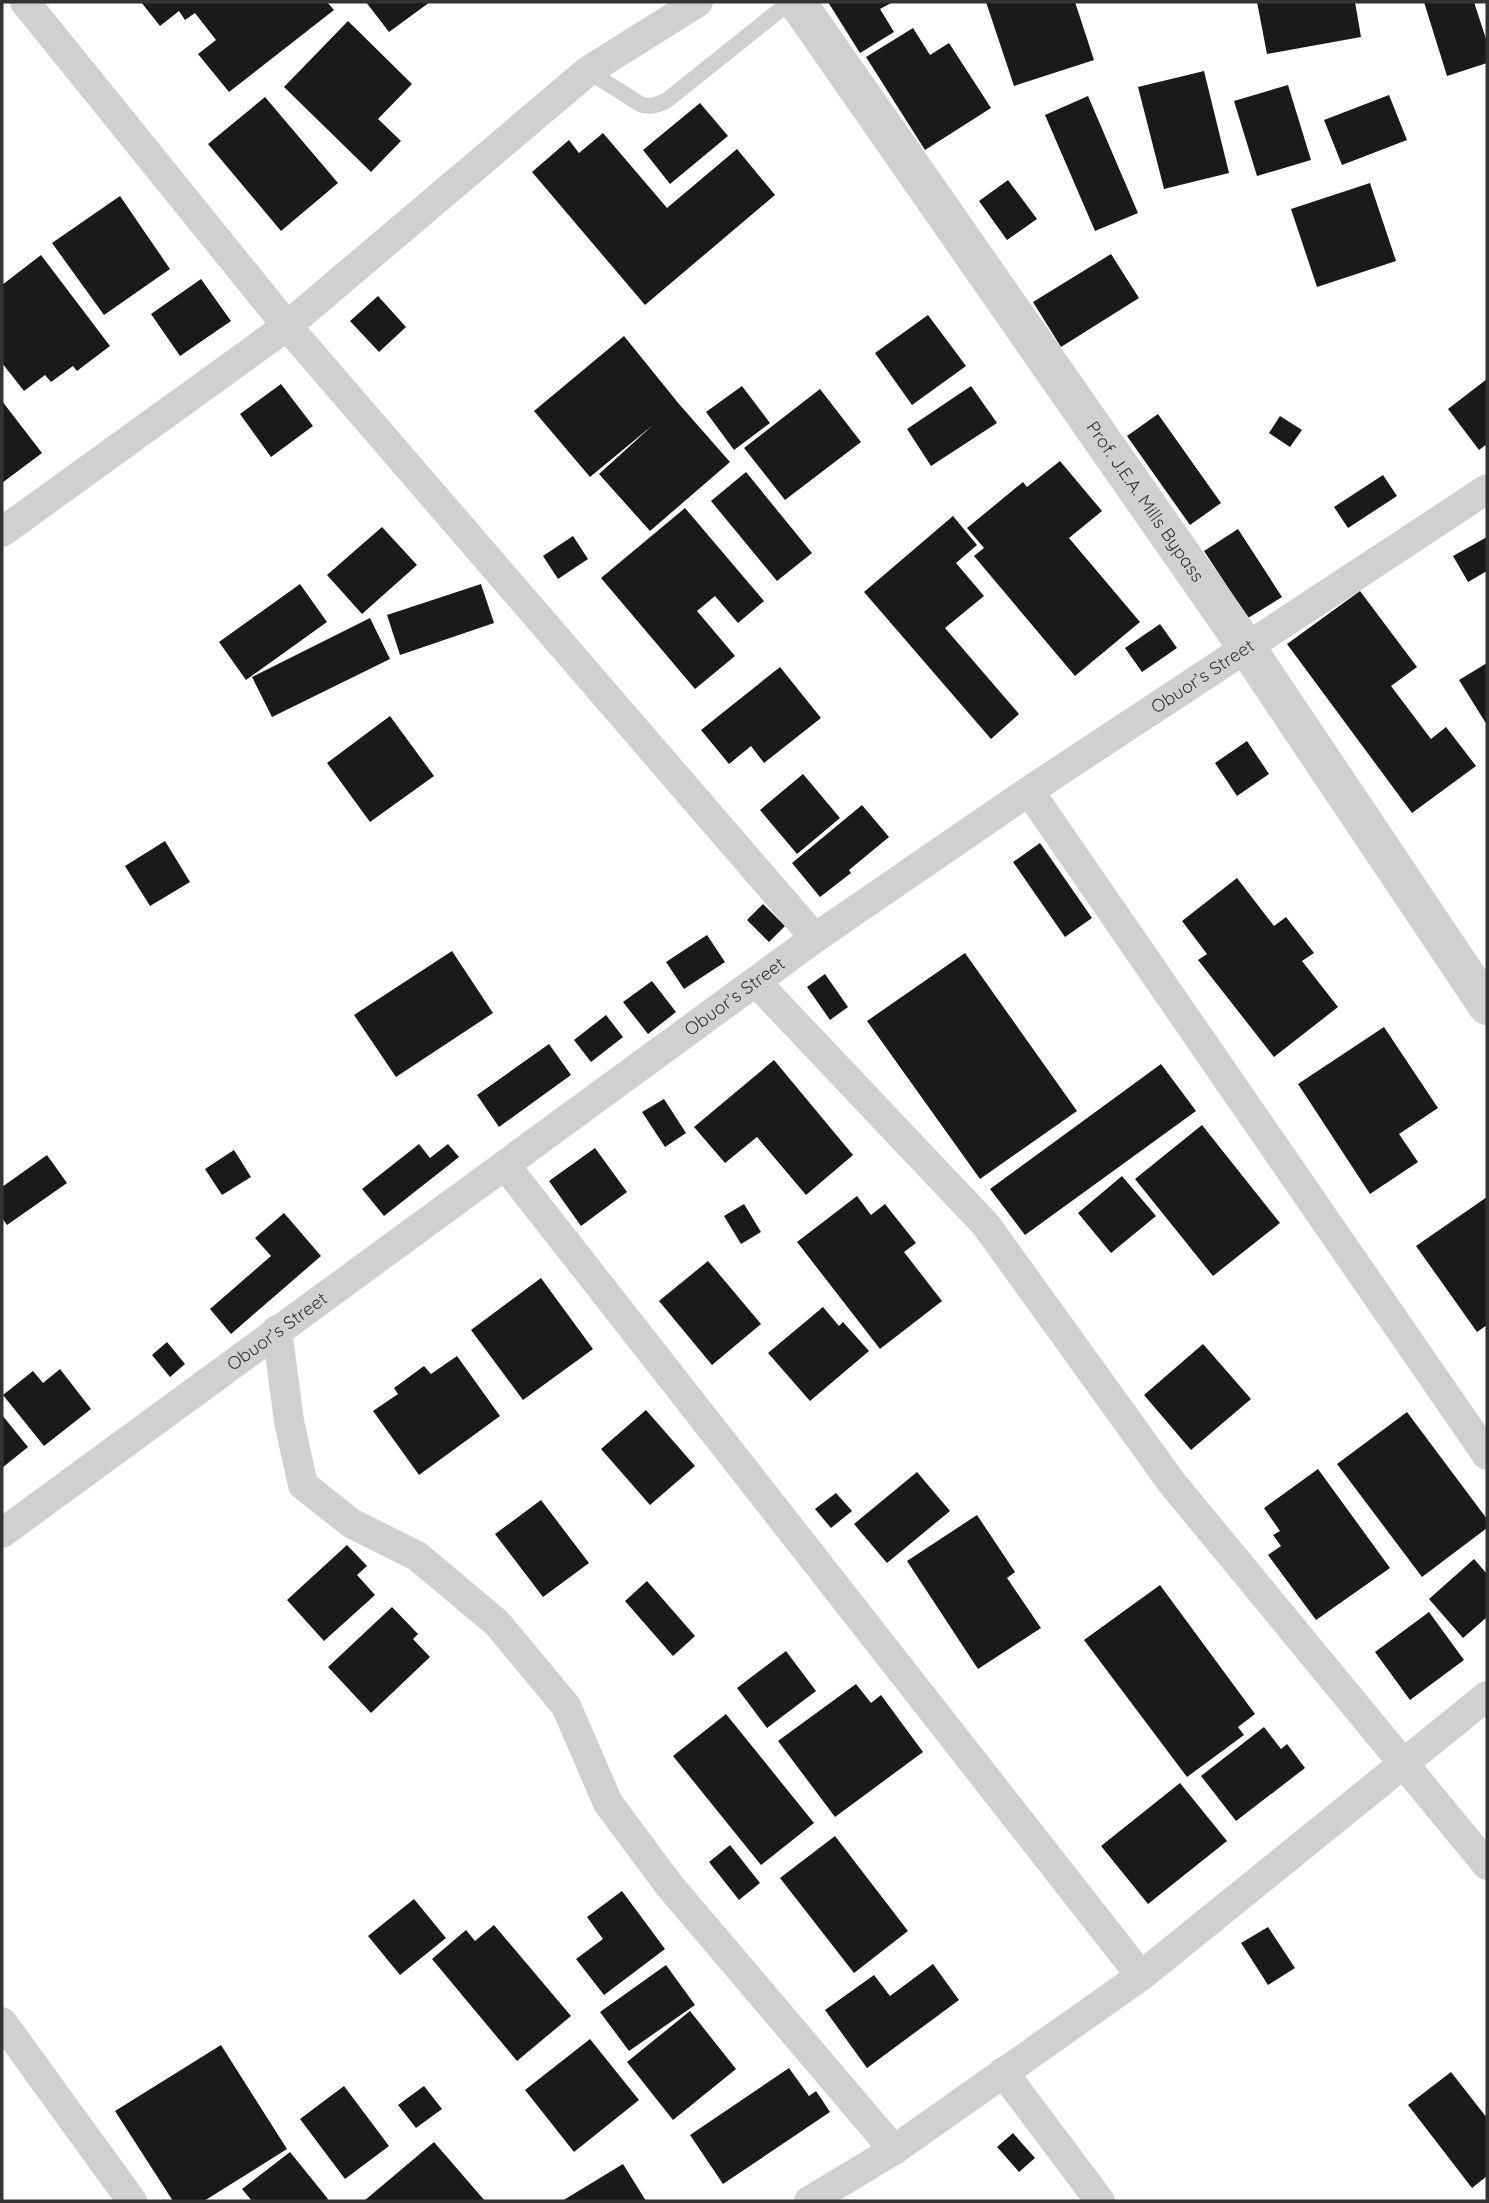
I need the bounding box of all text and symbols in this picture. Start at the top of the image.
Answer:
street label: Prof. J.E.A. Mills Bypass [1082,417,1209,586]
street label: Obuor’s Street [1146,634,1258,718]
street label: Obuor’s Street [680,952,789,1041]
street label: Obuor’s Street [222,1287,332,1376]

